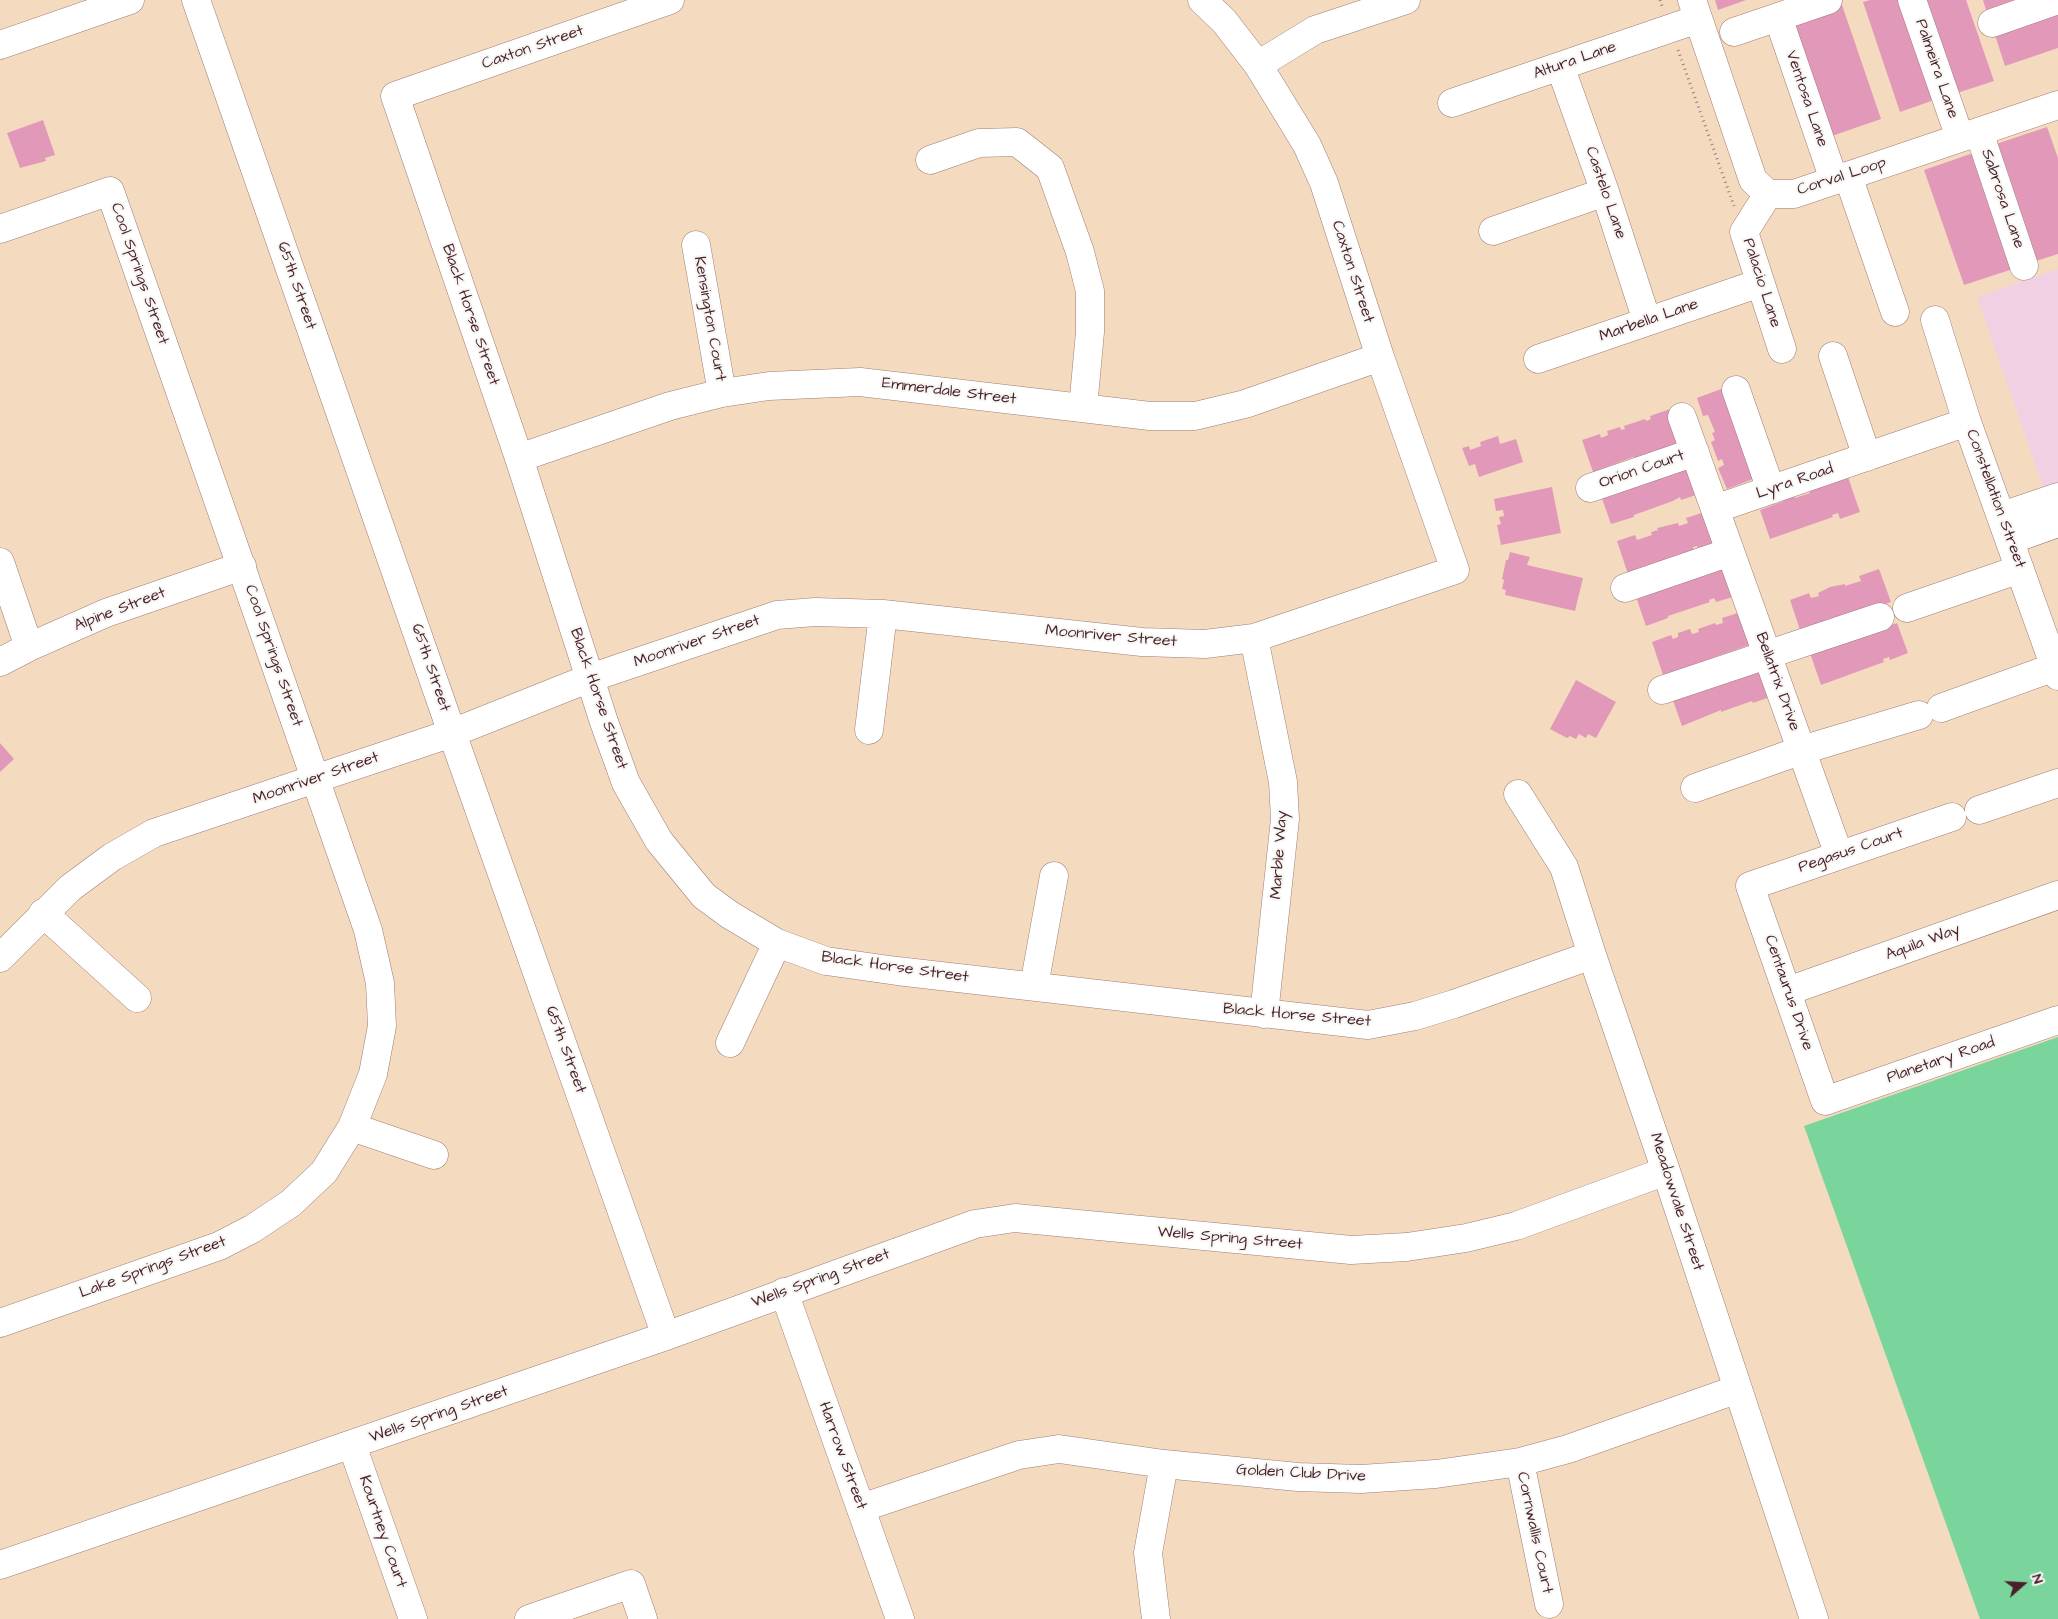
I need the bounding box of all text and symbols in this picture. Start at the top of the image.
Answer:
street label: Palmeira Lane [1910,17,1962,121]
street label: Caxton Street [480,22,586,74]
street label: Altura Lane [1531,38,1619,84]
street label: Ventosa Lane [1781,48,1831,150]
street label: Castelo Lane [1580,144,1630,242]
street label: Sabrosa Lane [1976,147,2028,251]
street label: Corval Loop [1795,154,1889,200]
street label: Cool Springs Street [106,201,172,347]
street label: Caxton Street [1326,219,1378,325]
street label: Palacio Lane [1738,236,1784,330]
street label: 65th Street [272,240,320,332]
street label: Black Horse Street [437,242,503,388]
street label: Kensington Court [689,255,729,383]
street label: Marbella Lane [1597,295,1701,347]
street label: Emmerdale Street [881,374,1017,410]
street label: Constellation Street [1961,427,2029,571]
street label: Orion Court [1597,446,1687,494]
street label: Lyra Road [1754,460,1836,504]
street label: Cool Springs Street [240,583,306,729]
street label: Alpine Street [72,584,168,636]
street label: Moonriver Street [631,611,763,673]
street label: 65th Street [406,622,454,714]
street label: Moonriver Street [1044,622,1178,652]
street label: Black Horse Street [565,626,631,772]
street label: Bellatrix Drive [1750,630,1804,734]
street label: Moonriver Street [250,748,382,810]
street label: Marble Way [1267,810,1293,900]
street label: Pegasus Court [1796,824,1906,878]
street label: Aquila Way [1883,921,1963,965]
street label: Centaurus Drive [1759,933,1817,1053]
street label: Black Horse Street [820,948,970,988]
street label: Black Horse Street [1222,1000,1372,1032]
street label: 65th Street [540,1004,590,1096]
street label: Planetary Road [1885,1034,1997,1088]
street label: Meadowvale Street [1645,1131,1707,1273]
street label: Wells Spring Street [1157,1223,1303,1255]
street label: Lake Springs Street [77,1233,229,1303]
street label: Wells Spring Street [749,1245,893,1313]
street label: Wells Spring Street [367,1382,511,1448]
street label: Harrow Street [814,1400,870,1512]
street label: Golden Club Drive [1236,1461,1366,1487]
street label: Cornwallis Court [1512,1470,1556,1596]
street label: Kourtney Court [354,1473,410,1591]
north arrow [1998,1559,2048,1609]
text: N [2026,1572,2048,1587]

